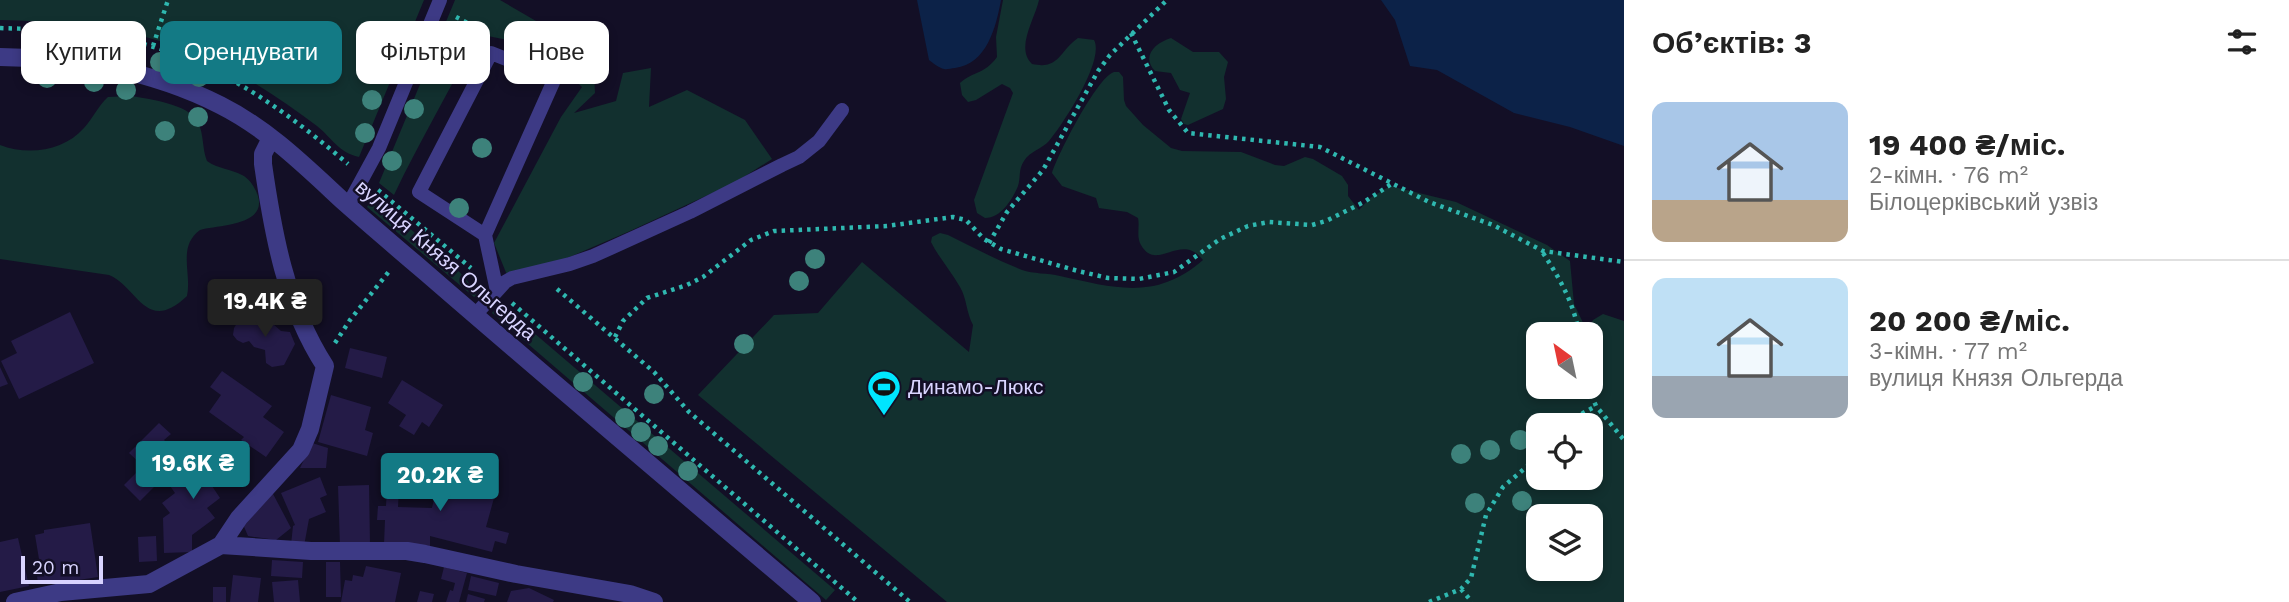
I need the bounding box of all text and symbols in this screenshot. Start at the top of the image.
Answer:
chip: Купити [21,21,146,84]
chip: Орендувати [160,21,342,84]
chip: Фільтри [356,21,490,84]
chip: Нове [504,21,609,84]
icon: filters [2223,23,2261,61]
text: Об’єктів: 3 [1652,25,1812,60]
text: 19 400 ₴/міс. [1869,127,2066,162]
icon: home [1708,130,1792,214]
text: 2-кімн. · 76 m² [1869,162,2028,189]
street label: вулиця Князя Ольгерда [351,174,542,345]
text: Білоцерківський узвіз [1869,189,2098,216]
pin: 19.4K ₴ [200,280,330,339]
text: 19.4K ₴ [223,288,307,315]
text: 20 200 ₴/міс. [1869,303,2070,338]
icon: home [1708,306,1792,390]
north arrow [1526,322,1603,399]
map controls [1526,322,1603,581]
text: 3-кімн. · 77 m² [1869,338,2027,365]
text: вулиця Князя Ольгерда [1869,365,2123,392]
sports icon: Динамо-Люкс [865,368,903,417]
place label: Динамо-Люкс [908,374,1044,399]
button: locate [1526,413,1603,490]
pin: 19.6K ₴ [128,442,258,501]
text: 19.6K ₴ [152,450,234,477]
pin: 20.2K ₴ [375,454,505,513]
text: 20.2K ₴ [397,462,483,489]
button: layers [1526,504,1603,581]
scale bar [21,553,103,585]
text: 20 m [32,556,79,579]

